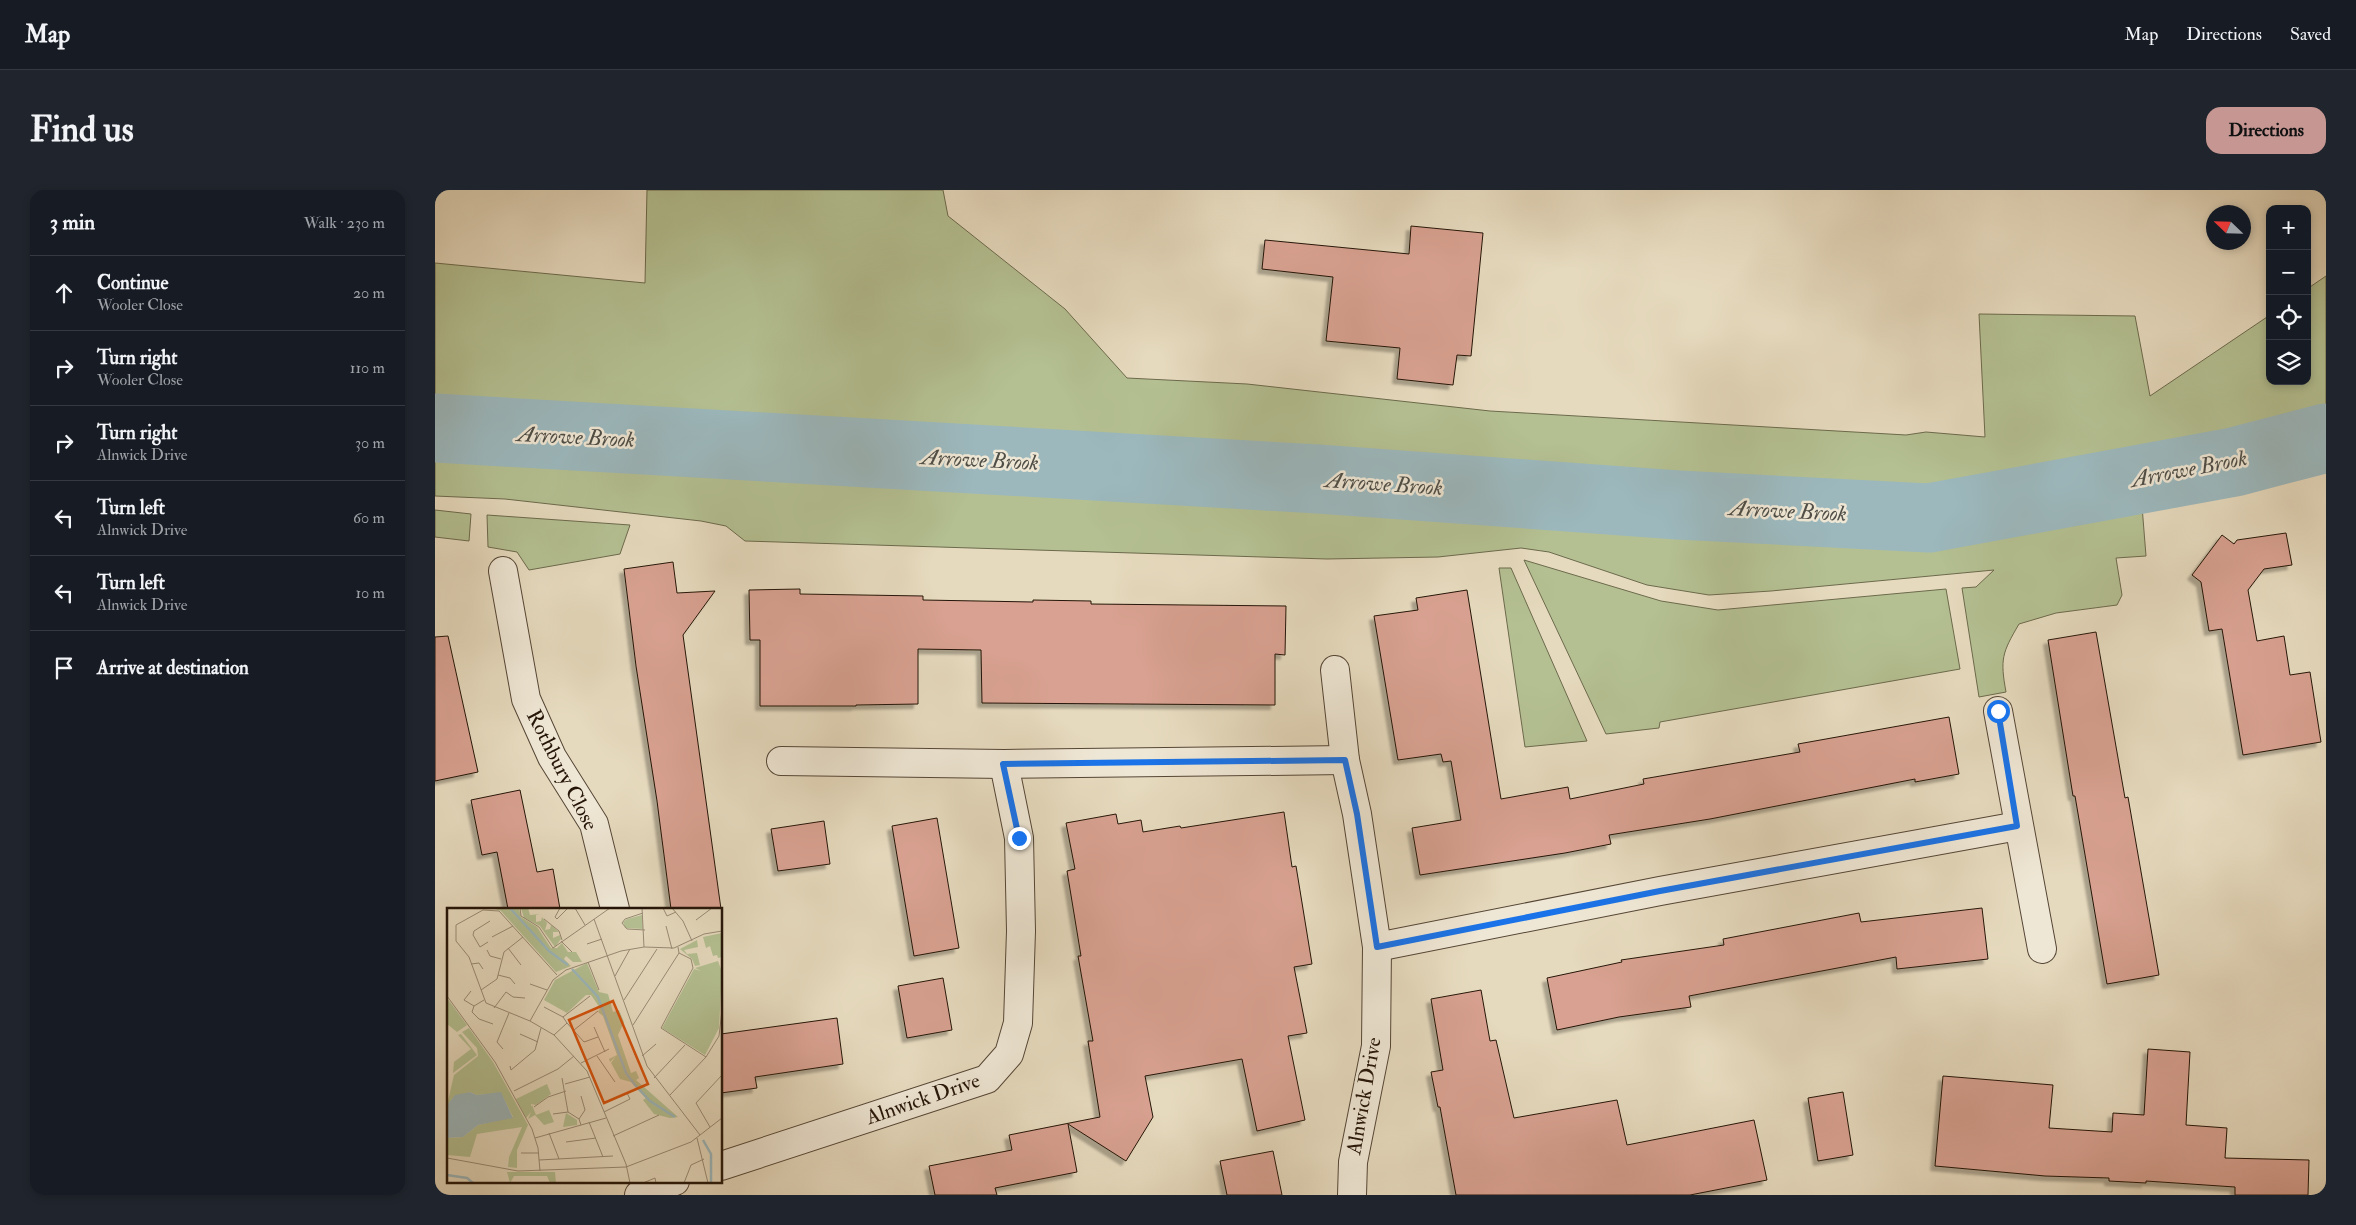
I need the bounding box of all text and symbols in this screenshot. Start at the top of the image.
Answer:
text: Map [25,19,70,50]
text: Map [2125,23,2158,46]
text: Directions [2186,23,2262,46]
text: Saved [2290,23,2331,46]
button: Directions [2206,107,2326,154]
text: Find us [30,108,134,152]
north arrow [2206,205,2251,250]
map controls [2266,205,2311,385]
button: + [2266,205,2311,250]
text: 3 min [50,209,95,236]
text: Walk · 230 m [304,213,385,233]
button: − [2266,250,2311,295]
text: Continue [97,271,168,295]
icon: ahead [50,279,78,307]
text: 20 m [353,283,385,303]
text: Wooler Close [97,295,183,315]
button: locate [2266,295,2311,340]
button: layers [2266,340,2311,385]
text: Turn right [97,346,177,370]
icon: right [50,354,78,382]
text: 110 m [350,358,385,378]
text: Wooler Close [97,370,183,390]
water label: Arrowe Brook [514,420,636,454]
text: Turn right [97,421,177,445]
icon: right [50,429,78,457]
text: 30 m [355,433,385,453]
water label: Arrowe Brook [918,443,1040,477]
water label: Arrowe Brook [2127,444,2249,494]
text: Alnwick Drive [97,445,187,465]
water label: Arrowe Brook [1322,466,1444,502]
water label: Arrowe Brook [1726,494,1848,528]
text: Turn left [97,496,165,520]
icon: left [50,504,78,532]
text: 60 m [353,508,385,528]
text: Alnwick Drive [97,520,187,540]
text: Turn left [97,571,165,595]
icon: left [50,579,78,607]
text: 10 m [355,583,385,603]
text: Alnwick Drive [97,595,187,615]
icon: arrive [50,654,78,682]
text: Arrive at destination [97,656,249,680]
route start [1987,700,2010,723]
street label: Rothbury Close [520,705,604,835]
route end [1008,827,1031,850]
inset map [447,908,723,1182]
street label: Alnwick Drive [1340,1035,1388,1158]
street label: Alnwick Drive [862,1067,984,1131]

